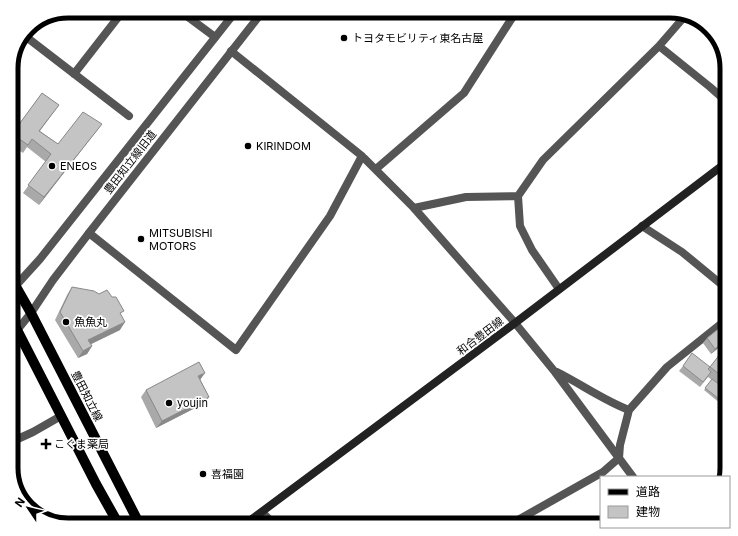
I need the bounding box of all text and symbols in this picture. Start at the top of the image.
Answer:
place label: トヨタモビリティ東名古屋 [352,31,483,45]
marker: トヨタモビリティ東名古屋 [339,33,349,43]
street label: 豊田知立線旧道 [101,127,159,197]
place label: KIRINDOM [256,139,311,153]
marker: KIRINDOM [243,141,253,151]
place label: ENEOS [60,159,97,173]
marker: ENEOS [47,161,57,171]
place label: MITSUBISHI MOTORS [149,226,213,253]
marker: MITSUBISHI MOTORS [136,234,146,244]
street label: 和合豊田線 [454,314,506,358]
place label: 魚魚丸 [74,315,107,329]
marker: 魚魚丸 [61,317,71,327]
street label: 豊田知立線 [68,368,106,424]
place label: youjin [177,396,208,410]
marker: youjin [164,398,174,408]
place label: こぐま薬局 [54,437,109,451]
marker: こぐま薬局 [41,439,51,449]
place label: 喜福園 [211,467,244,481]
marker: 喜福園 [198,469,208,479]
legend [600,476,730,528]
text: 道路 [636,484,660,499]
north arrow [8,488,48,528]
text: N [12,495,28,510]
text: 建物 [636,504,660,519]

